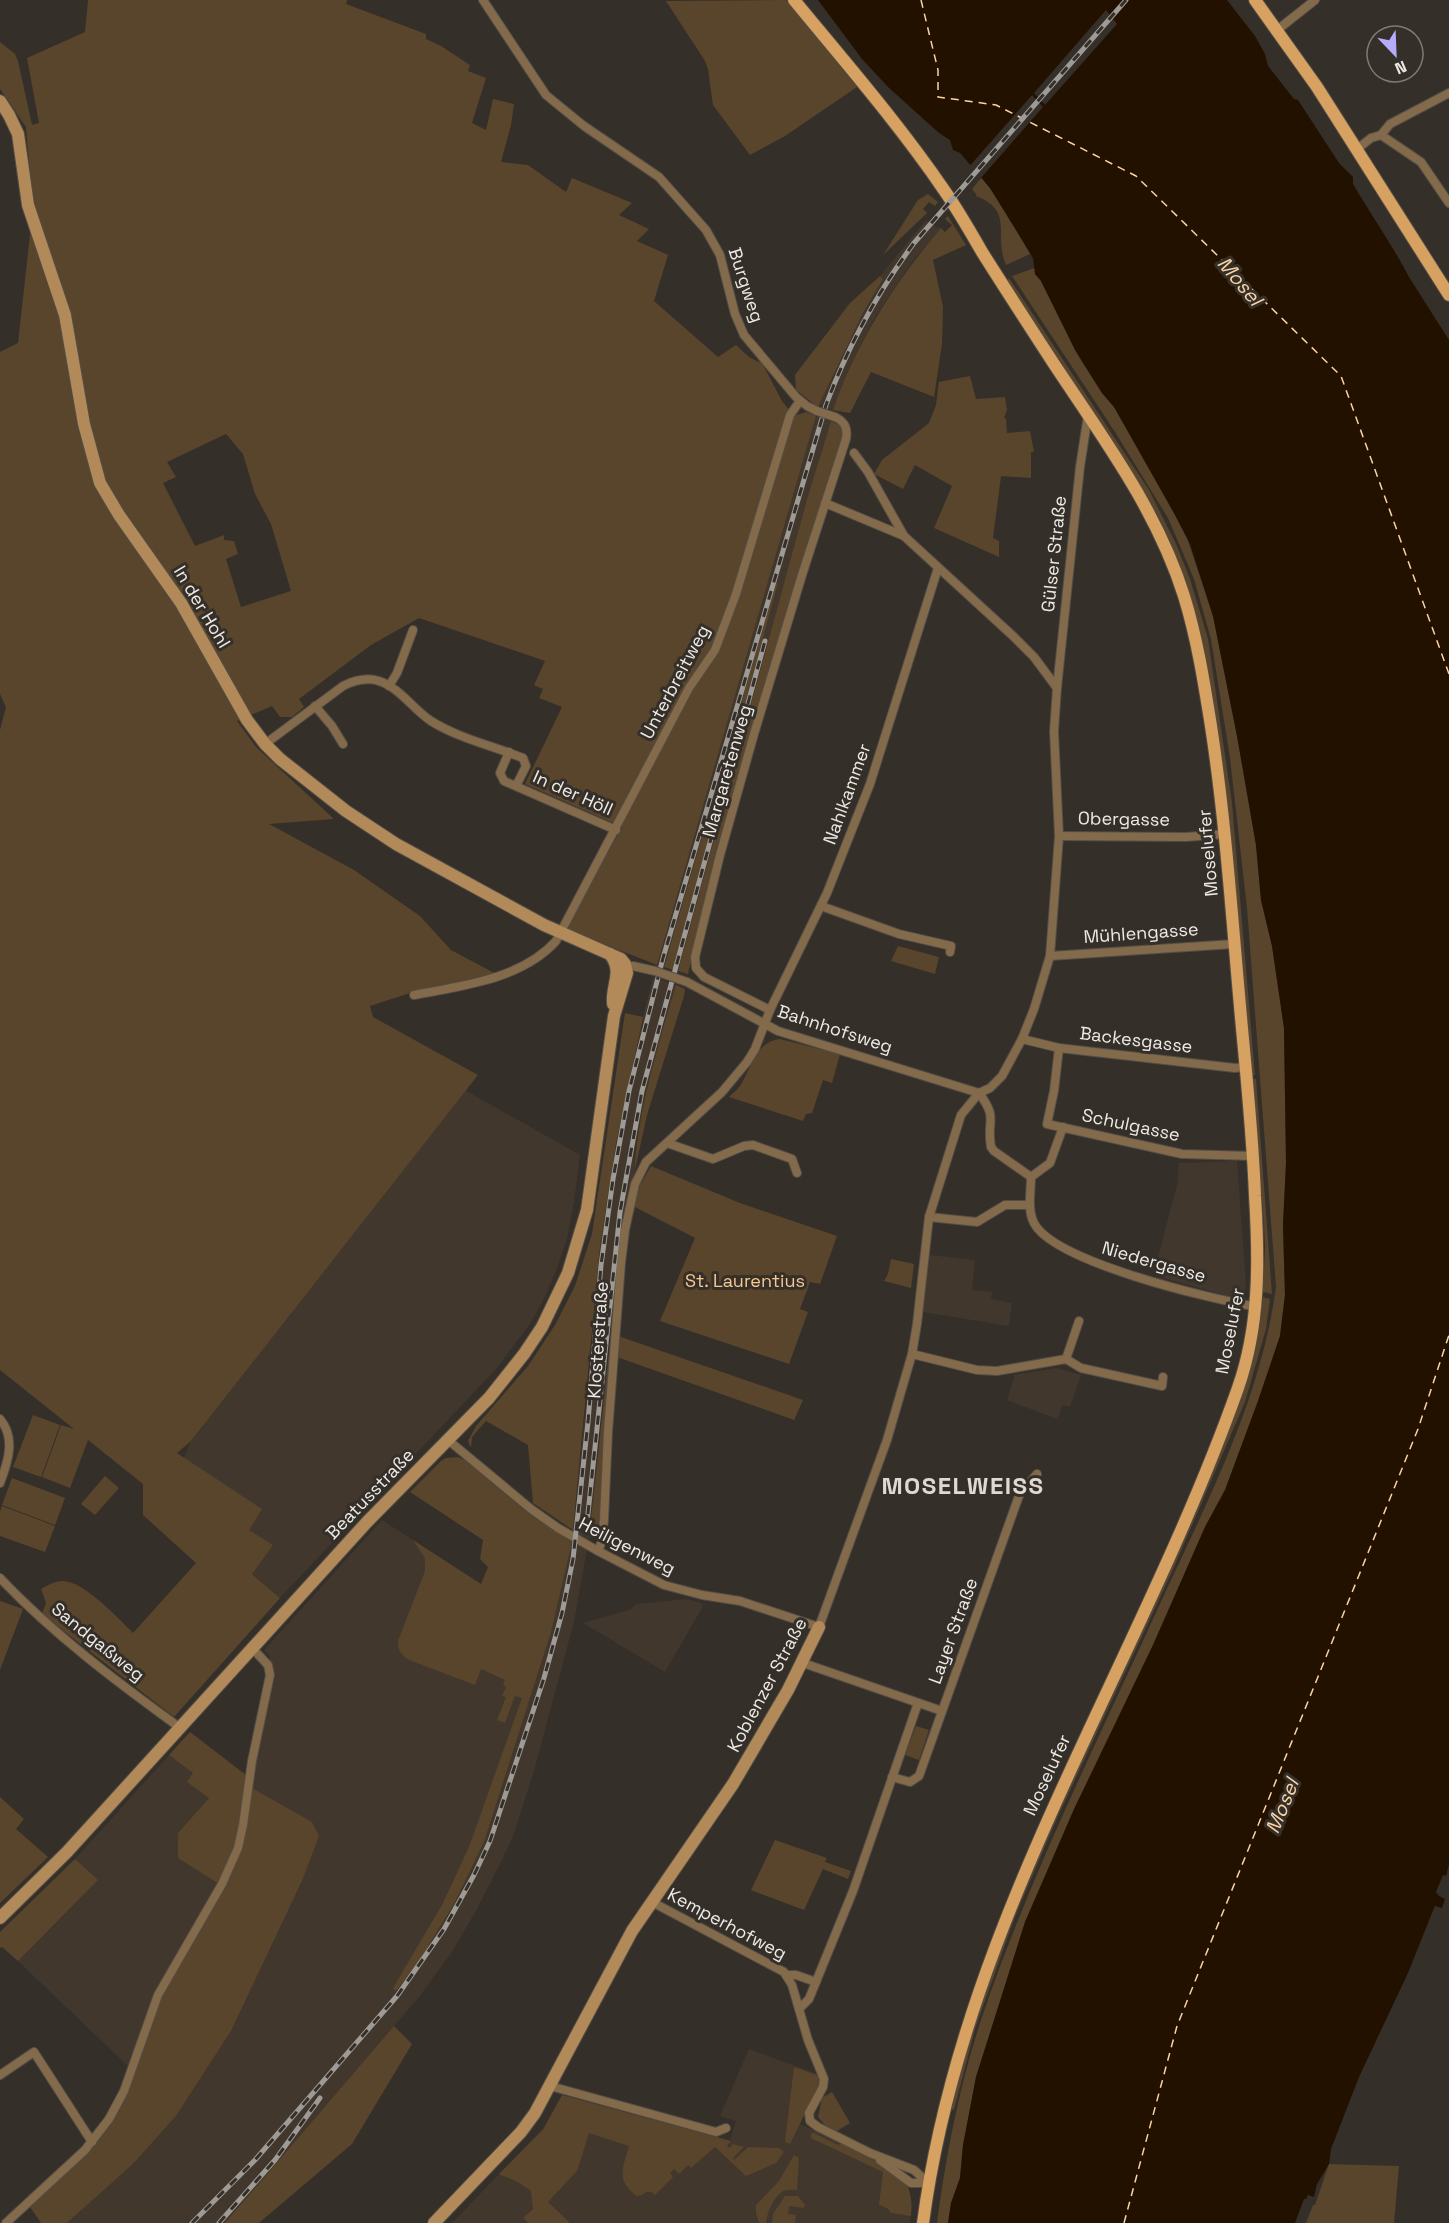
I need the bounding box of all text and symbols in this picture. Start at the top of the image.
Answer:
north arrow [1365,24,1425,84]
text: N [1392,56,1410,79]
street label: Burgweg [724,244,769,325]
water label: Mosel [1212,251,1270,313]
street label: Gülser Straße [1036,495,1071,613]
street label: In der Hohl [169,561,236,652]
street label: Unterbreitweg [635,621,714,743]
street label: Margaretenweg [697,702,756,840]
street label: Nahlkammer [818,740,876,848]
street label: In der Höll [529,765,617,820]
street label: Obergasse [1078,806,1170,831]
street label: Moselufer [1192,808,1223,897]
street label: Mühlengasse [1083,917,1199,948]
street label: Bahnhofsweg [775,999,896,1058]
street label: Backesgasse [1078,1021,1194,1058]
street label: Schulgasse [1080,1103,1182,1146]
street label: Niedergasse [1099,1236,1209,1287]
park label: St. Laurentius [685,1269,805,1292]
street label: Klosterstraße [582,1281,613,1399]
street label: Moselufer [1210,1286,1249,1376]
street label: Beatusstraße [321,1443,419,1544]
district label: MOSELWEISS [881,1470,1045,1501]
street label: Heiligenweg [575,1511,679,1580]
street label: Layer Straße [923,1575,982,1687]
street label: Sandgaßweg [47,1597,150,1686]
street label: Koblenzer Straße [722,1614,812,1756]
street label: Moselufer [1018,1730,1075,1819]
water label: Mosel [1259,1773,1306,1837]
street label: Kemperhofweg [664,1882,791,1965]

